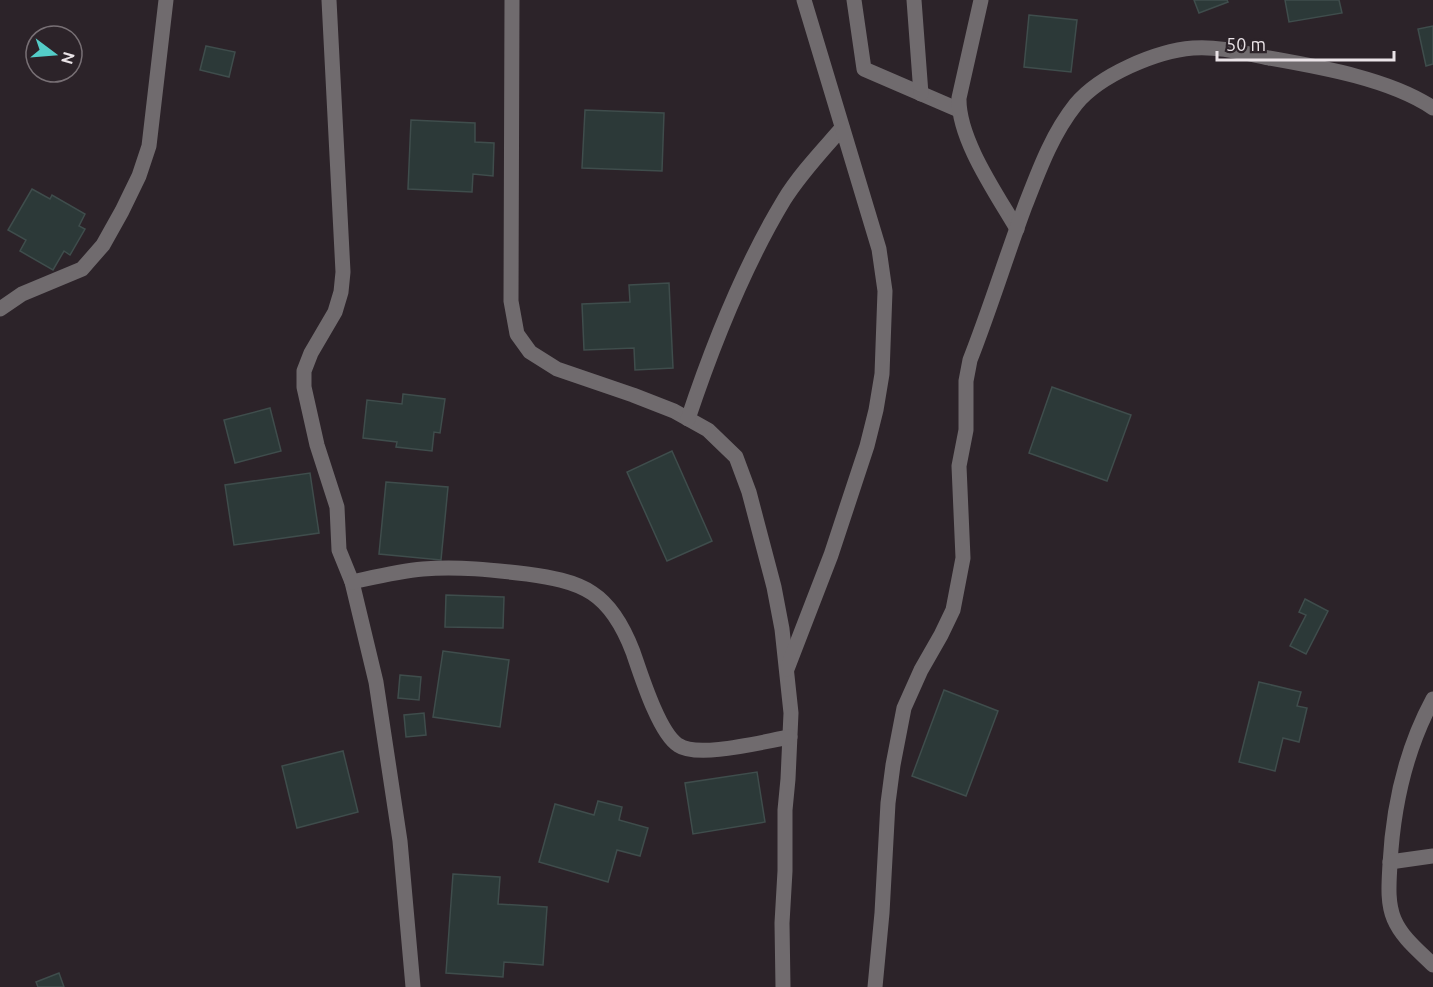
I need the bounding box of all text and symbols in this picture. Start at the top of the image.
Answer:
north arrow [24,24,84,84]
scale bar [1217,24,1394,62]
text: 50 m [1226,34,1266,54]
text: N [58,50,79,66]

